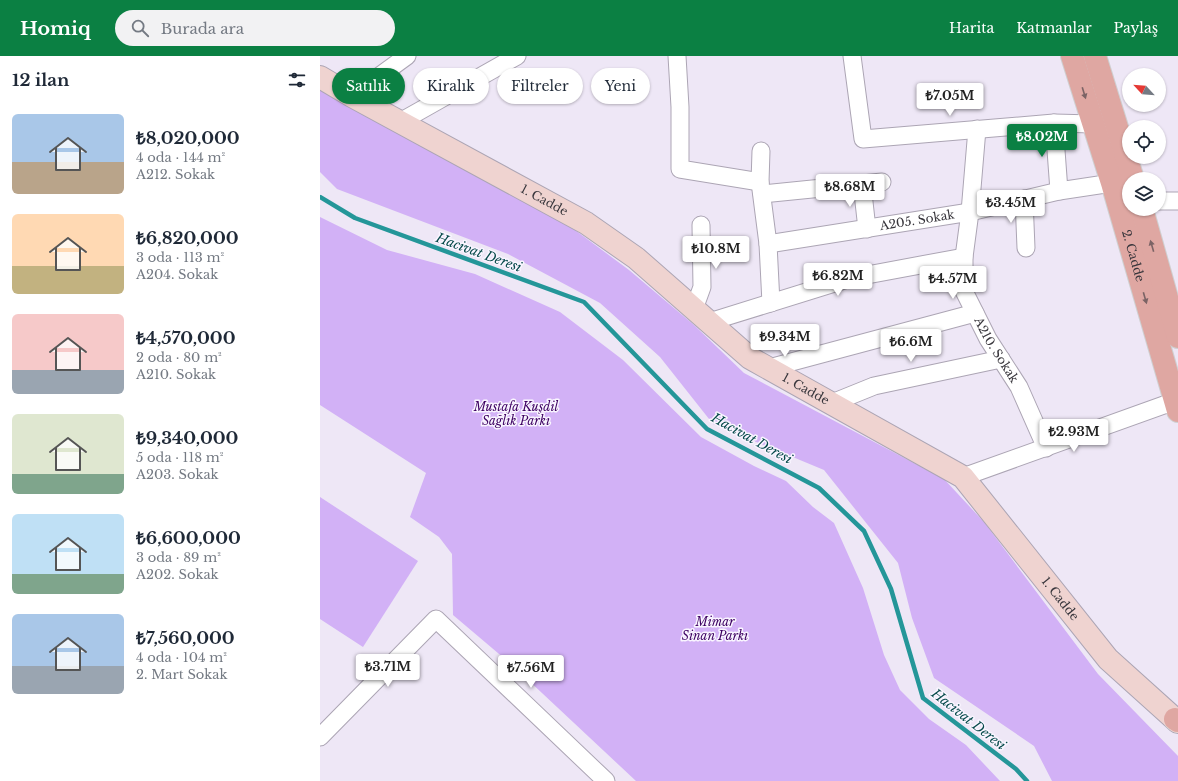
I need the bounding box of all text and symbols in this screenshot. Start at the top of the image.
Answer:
search box [115,10,395,46]
text: Homiq [20,17,91,40]
icon: search [129,17,151,39]
text: Burada ara [161,19,244,38]
text: Harita [949,19,994,37]
text: Katmanlar [1016,19,1092,37]
text: Paylaş [1114,19,1158,37]
chip: Satılık [332,68,405,104]
chip: Kiralık [413,68,489,104]
chip: Filtreler [497,68,583,104]
chip: Yeni [591,68,650,104]
north arrow [1122,68,1166,112]
map controls [1122,68,1166,216]
icon: filters [286,69,308,91]
text: 12 ilan [12,70,69,91]
pin: ₺7.05M [917,83,983,117]
text: ₺7.05M [926,87,974,104]
one-way arrow [1081,88,1087,100]
button: locate [1122,120,1166,164]
pin: ₺8.02M [1009,124,1075,158]
text: ₺8,020,000 [136,128,240,149]
text: ₺8.02M [1016,128,1068,145]
icon: home [44,130,92,178]
text: 4 oda · 144 m² [136,149,225,166]
text: A212. Sokak [136,166,215,183]
button: layers [1122,172,1166,216]
pin: ₺8.68M [817,174,883,208]
text: ₺8.68M [825,178,875,195]
street label: 1. Cadde [518,181,571,219]
pin: ₺3.45M [978,190,1044,224]
text: ₺3.45M [986,194,1036,211]
street label: A205. Sokak [878,206,956,233]
text: ₺6,820,000 [136,228,239,249]
street label: 2. Cadde [1119,228,1148,284]
water label: Hacivat Deresi [433,229,524,276]
icon: home [44,230,92,278]
pin: ₺10.8M [683,236,749,270]
one-way arrow [1149,239,1155,251]
text: ₺10.8M [691,240,741,257]
text: 3 oda · 113 m² [136,249,224,266]
pin: ₺6.82M [805,263,871,297]
text: A204. Sokak [136,266,218,283]
pin: ₺4.57M [920,266,986,300]
text: ₺6.82M [812,267,864,284]
text: ₺4.57M [929,270,977,287]
one-way arrow [1142,292,1148,304]
street label: A210. Sokak [971,314,1023,386]
pin: ₺9.34M [752,324,818,358]
text: ₺4,570,000 [136,328,235,349]
text: ₺9.34M [759,328,811,345]
pin: ₺6.6M [883,329,939,363]
icon: home [44,330,92,378]
text: ₺6.6M [889,333,933,350]
text: 2 oda · 80 m² [136,349,222,366]
text: A210. Sokak [136,366,216,383]
street label: 1. Cadde [780,370,832,408]
park label: Mustafa Kuşdil Sağlık Parkı [473,399,559,428]
water label: Hacivat Deresi [707,409,796,468]
pin: ₺2.93M [1041,419,1107,453]
text: ₺2.93M [1048,423,1100,440]
text: ₺9,340,000 [136,428,238,449]
icon: home [44,430,92,478]
text: 5 oda · 118 m² [136,449,223,466]
text: A203. Sokak [136,466,219,483]
text: ₺6,600,000 [136,528,241,549]
icon: home [44,530,92,578]
text: 3 oda · 89 m² [136,549,221,566]
text: A202. Sokak [136,566,219,583]
street label: 1. Cadde [1039,574,1082,623]
park label: Mimar Sinan Parkı [682,614,748,643]
text: ₺7,560,000 [136,628,235,649]
icon: home [44,630,92,678]
text: 4 oda · 104 m² [136,649,227,666]
pin: ₺3.71M [355,654,421,688]
pin: ₺7.56M [498,655,564,689]
text: ₺3.71M [365,658,411,675]
text: ₺7.56M [507,659,555,676]
text: 2. Mart Sokak [136,666,228,683]
water label: Hacivat Deresi [927,684,1010,754]

